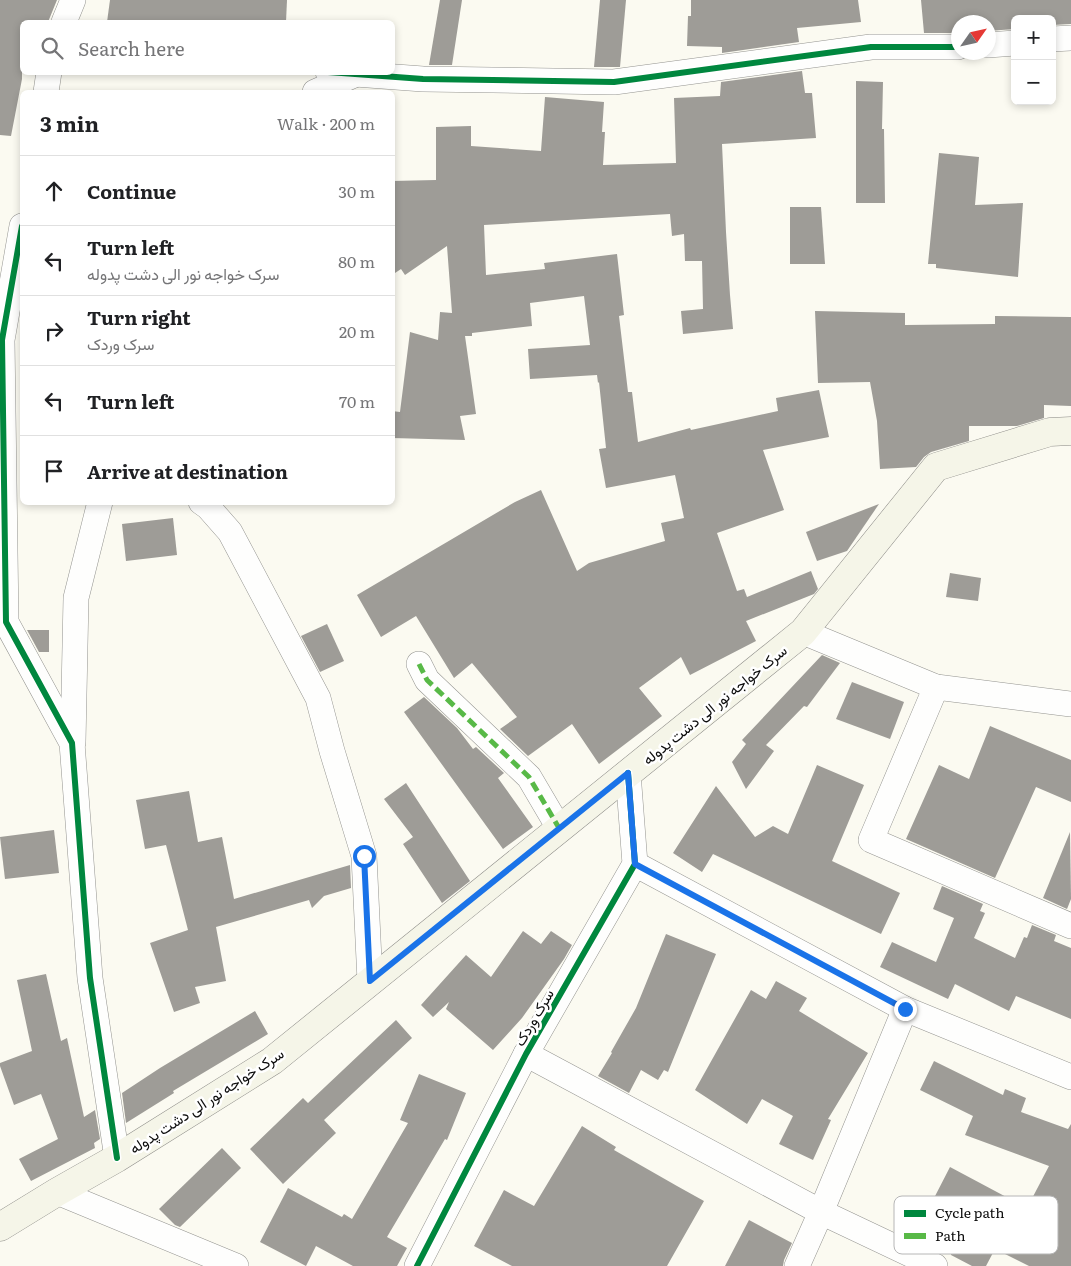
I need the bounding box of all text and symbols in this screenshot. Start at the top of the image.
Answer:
north arrow [951,15,996,60]
map controls [1011,15,1056,105]
button: + [1011,15,1056,60]
search box [20,20,395,75]
icon: search [38,34,66,62]
text: Search here [78,34,185,62]
button: − [1011,60,1056,105]
text: 3 min [40,107,99,138]
text: Walk · 200 m [277,111,375,135]
icon: ahead [40,177,68,205]
text: Continue [87,177,176,205]
text: 30 m [338,179,375,203]
text: Turn left [87,233,174,261]
icon: left [40,247,68,275]
text: 80 m [338,249,375,273]
text: سرک خواجه نور الی دشت پدوله [87,261,279,285]
text: Turn right [87,303,191,331]
icon: right [40,317,68,345]
text: 20 m [339,319,375,343]
text: سرک وردک [87,331,154,355]
icon: left [40,387,68,415]
text: Turn left [87,387,174,415]
text: 70 m [339,389,375,413]
icon: arrive [40,457,68,485]
text: Arrive at destination [87,457,288,485]
street label: سرک خواجه نور الی دشت پدوله [637,638,791,770]
route start [353,845,376,868]
street label: سرک وردک [507,984,559,1050]
route end [894,998,917,1021]
street label: سرک خواجه نور الی دشت پدوله [124,1041,288,1159]
legend [894,1196,1058,1254]
text: Cycle path [935,1202,1004,1222]
text: Path [935,1225,965,1245]

